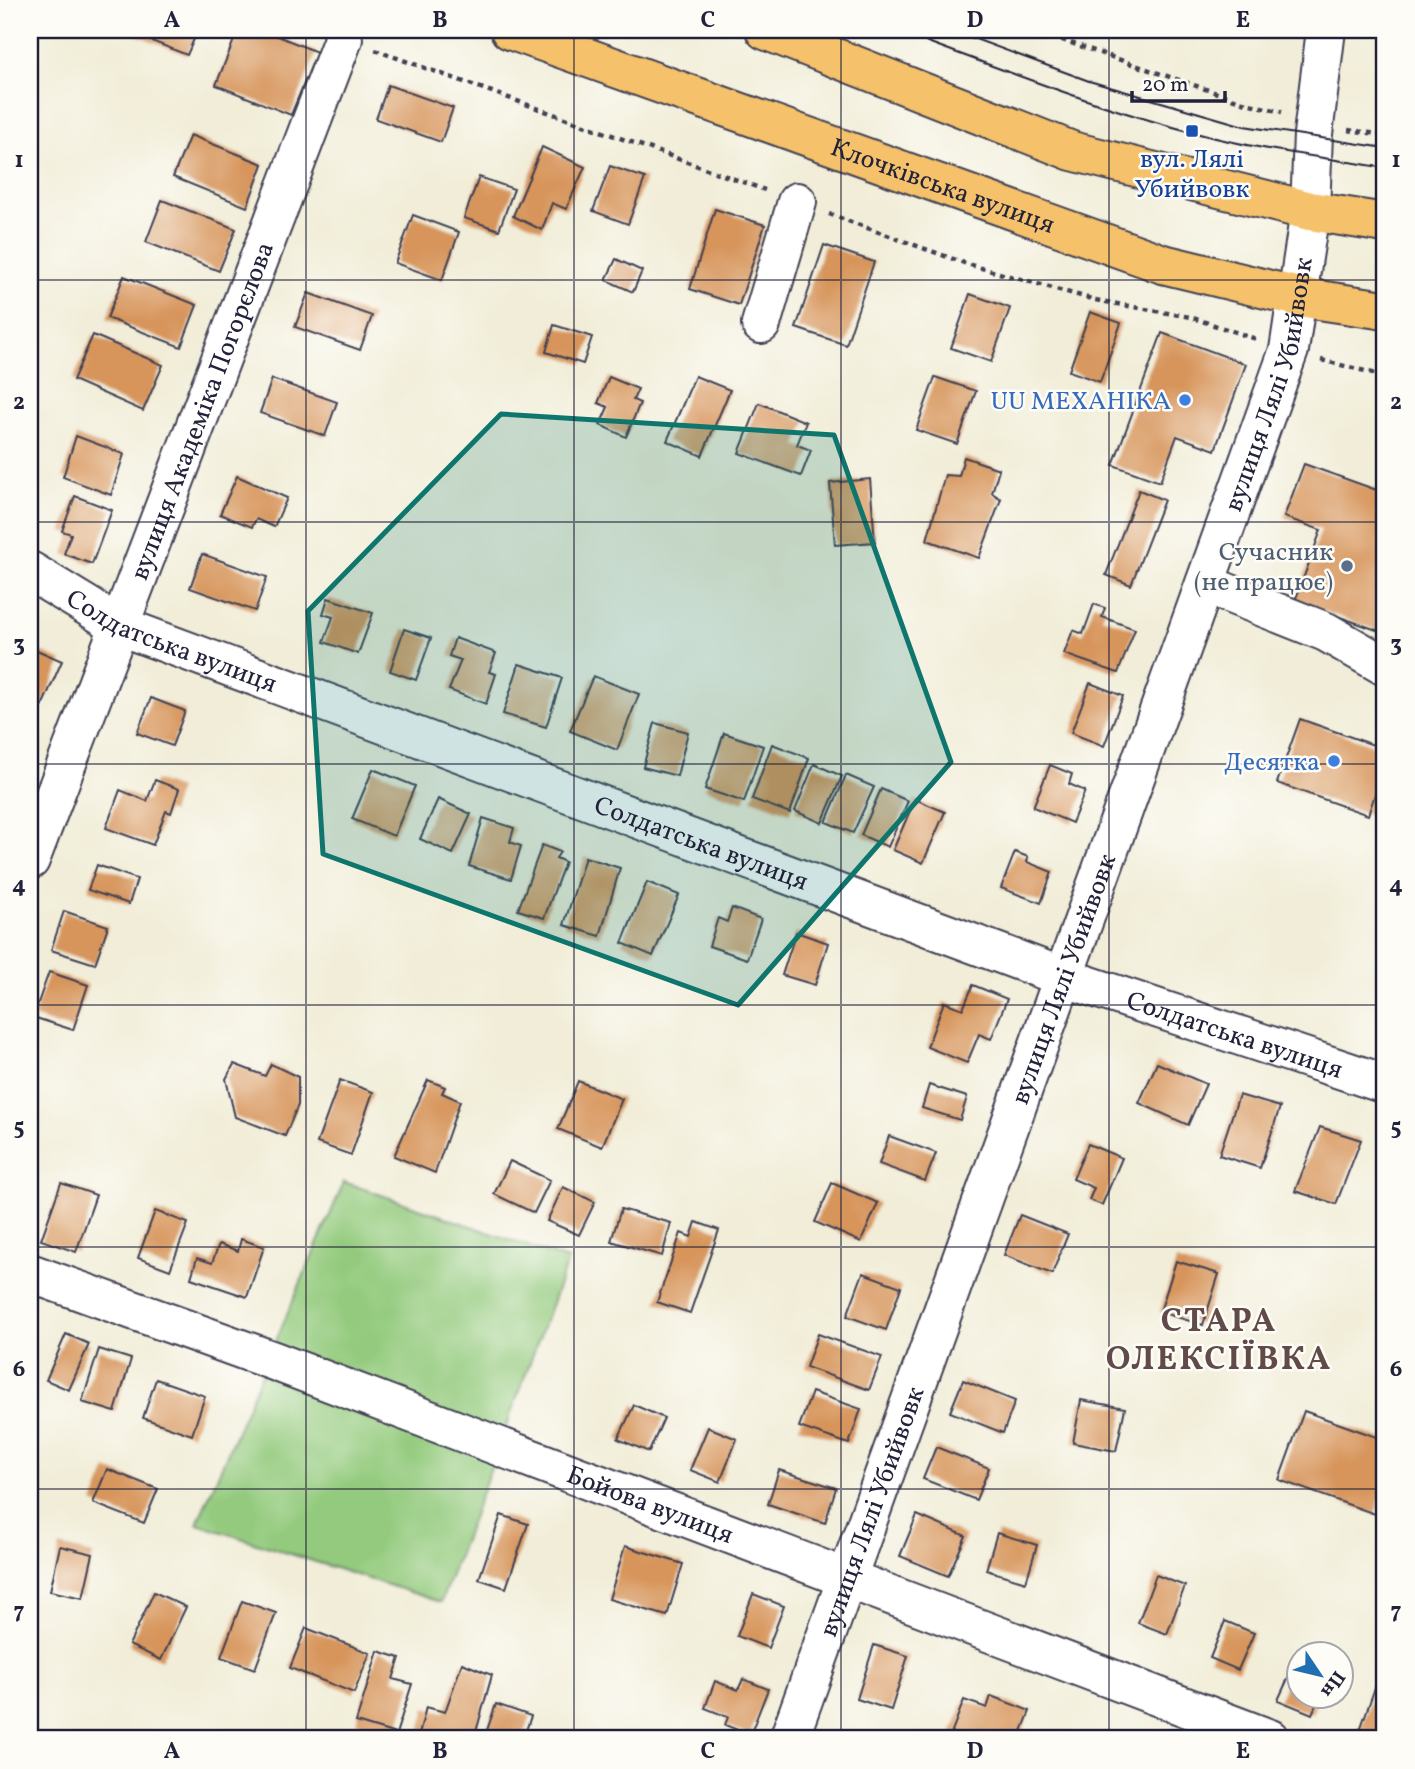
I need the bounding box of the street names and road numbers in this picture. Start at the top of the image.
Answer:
street label: Клочківська вулиця [825,130,1060,244]
street label: вулиця Академіка Погорєлова [122,237,284,586]
street label: вулиця Лялі Убийвовк [1216,255,1323,517]
street label: Солдатська вулиця [59,581,282,703]
street label: Солдатська вулиця [589,788,813,901]
street label: вулиця Лялі Убийвовк [1003,849,1126,1110]
street label: Солдатська вулиця [1122,983,1347,1089]
street label: вулиця Лялі Убийвовк [811,1382,934,1642]
street label: Бойова вулиця [561,1458,738,1554]

